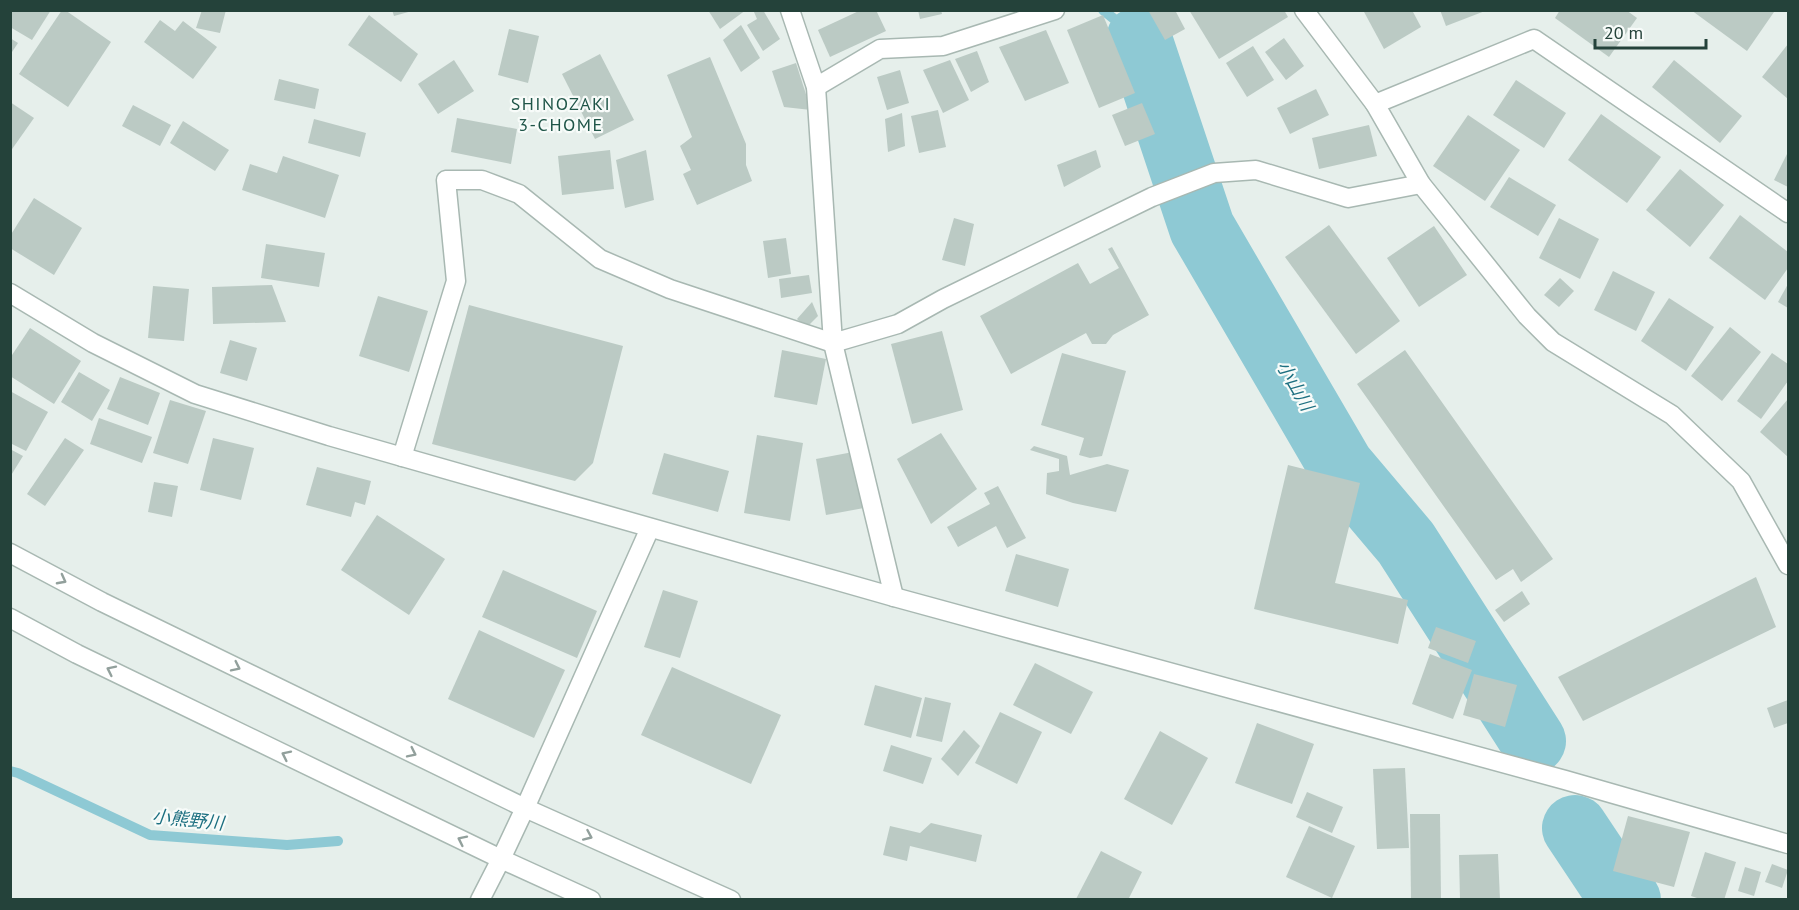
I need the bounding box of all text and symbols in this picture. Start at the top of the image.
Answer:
scale bar [1595,12,1706,50]
text: 20 m [1604,21,1643,44]
district label: SHINOZAKI 3-CHOME [511,92,611,136]
water label: 小山川 [1272,357,1320,417]
one-way arrow [56,573,66,584]
one-way arrow [230,660,241,672]
one-way arrow [106,666,117,677]
one-way arrow [405,745,416,757]
one-way arrow [282,751,293,762]
water label: 小熊野川 [151,804,227,835]
one-way arrow [582,829,593,841]
one-way arrow [457,836,468,847]

